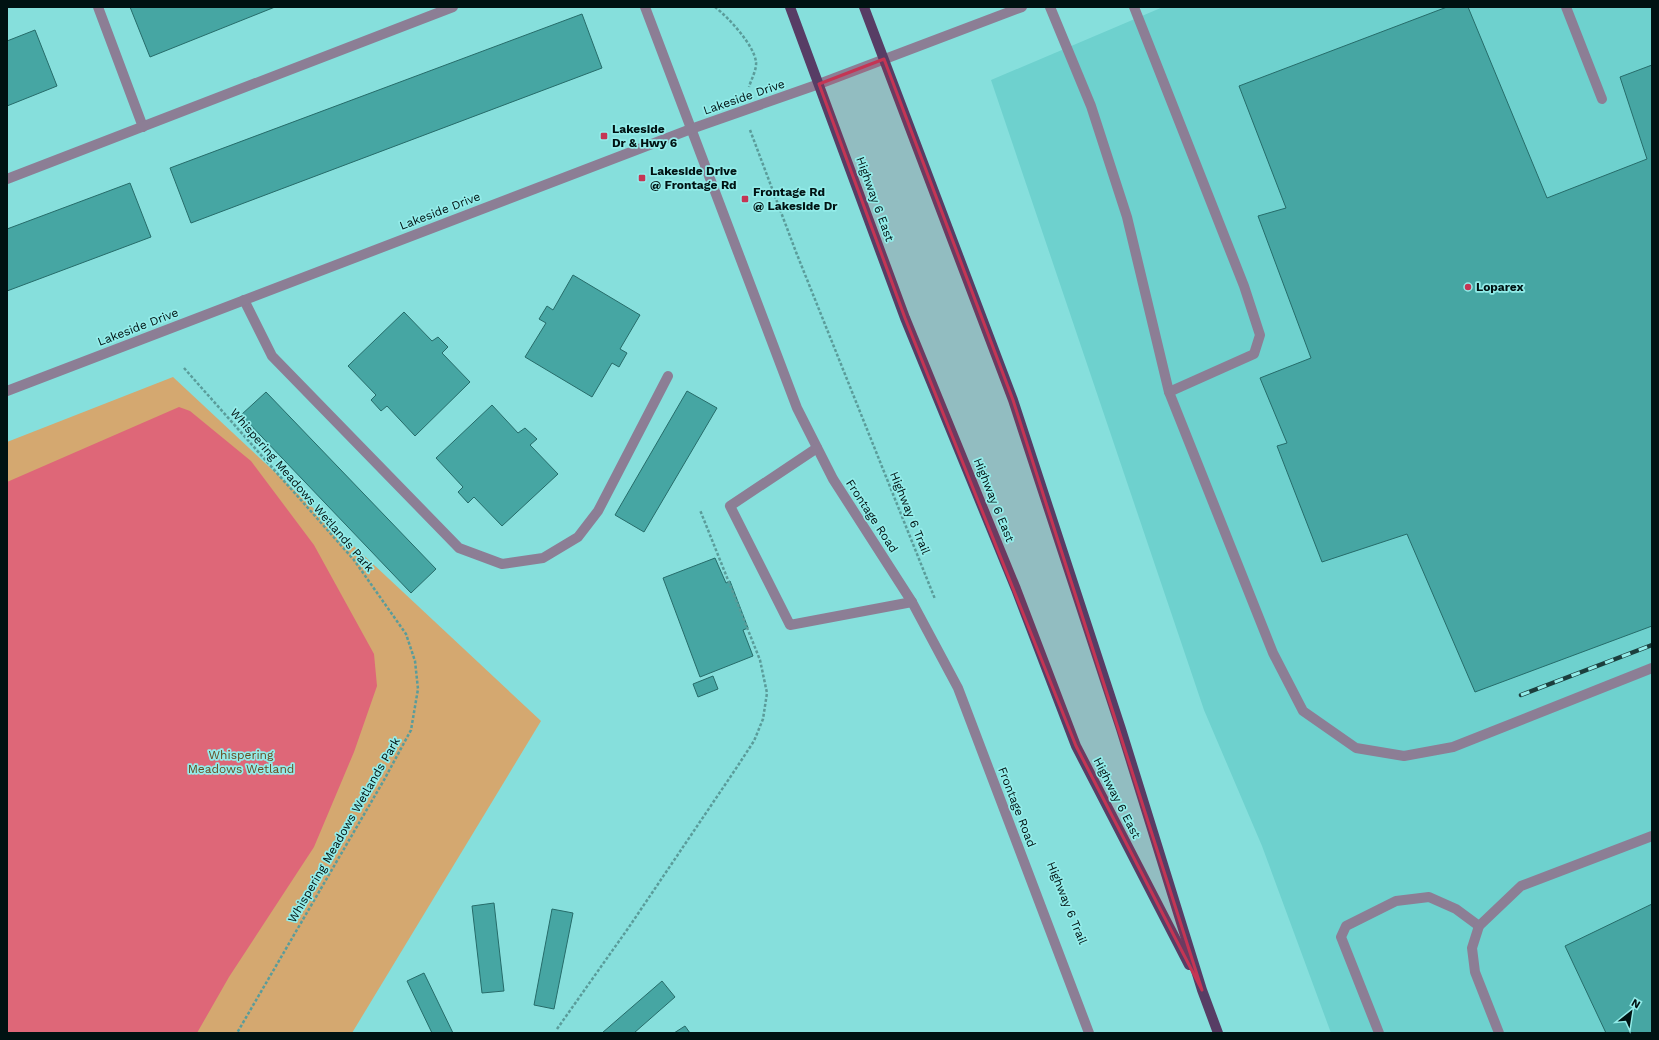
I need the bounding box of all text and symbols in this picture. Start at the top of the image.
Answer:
street label: Lakeside Drive [701,76,787,118]
place label: Lakeside Dr & Hwy 6 [612,122,677,150]
marker: Lakeside Dr & Hwy 6 [599,131,609,141]
street label: Highway 6 East [853,155,897,243]
place label: Lakeside Drive @ Frontage Rd [650,164,737,192]
marker: Lakeside Drive @ Frontage Rd [637,173,647,183]
place label: Frontage Rd @ Lakeside Dr [753,185,838,213]
street label: Lakeside Drive [398,189,482,233]
marker: Frontage Rd @ Lakeside Dr [740,194,750,204]
place label: Loparex [1476,280,1524,294]
marker: Loparex [1463,282,1473,292]
street label: Lakeside Drive [96,305,180,349]
street label: Whispering Meadows Wetlands Park [227,405,377,575]
street label: Highway 6 East [971,456,1017,544]
street label: Highway 6 Trail [887,470,933,557]
street label: Frontage Road [843,477,901,555]
street label: Whispering Meadows Wetlands Park [285,735,403,925]
park label: Whispering Meadows Wetland [188,748,294,776]
street label: Highway 6 East [1091,755,1143,841]
street label: Frontage Road [995,765,1039,849]
street label: Highway 6 Trail [1044,860,1090,947]
north arrow [1611,992,1651,1032]
text: N [1629,996,1643,1011]

